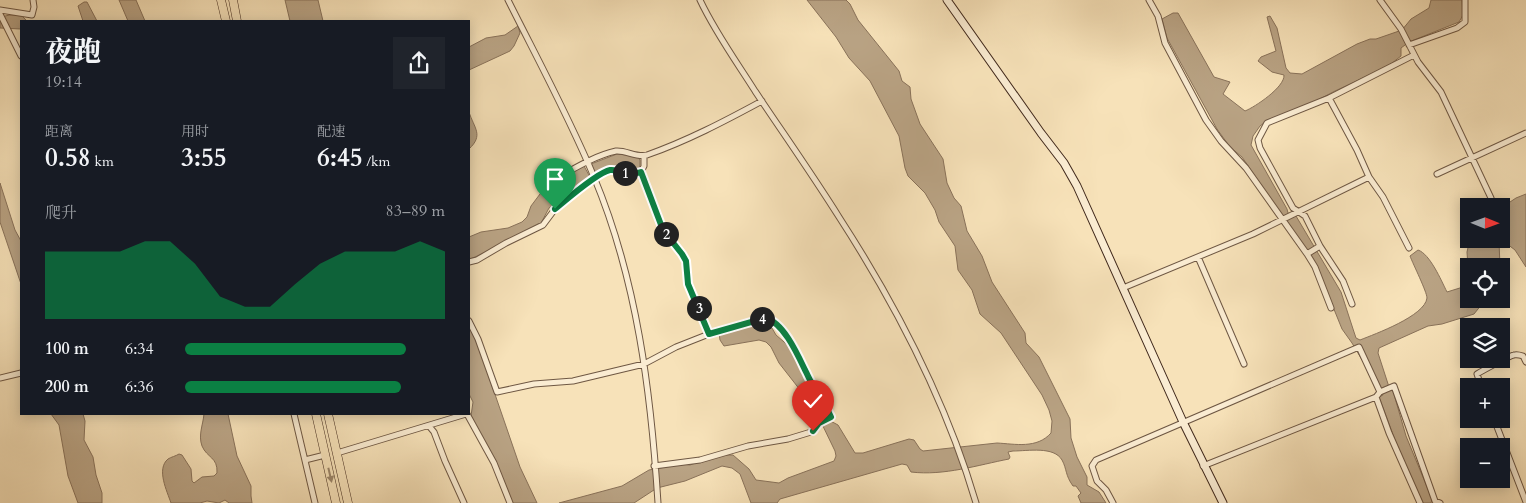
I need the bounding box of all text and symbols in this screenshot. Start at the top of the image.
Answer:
text: 夜跑 [45,33,101,71]
button: share [393,37,445,89]
text: 19:14 [45,71,82,93]
text: 距离 [45,122,73,141]
text: 用时 [181,122,209,141]
text: 配速 [317,122,345,141]
text: 0.58 [45,141,91,175]
text: 3:55 [181,141,227,175]
text: 6:45 [317,141,363,175]
text: km [91,152,114,171]
text: /km [363,152,390,171]
pin [534,158,576,209]
pin: 1 [612,160,638,186]
text: 1 [622,164,629,183]
icon: arrive [541,165,569,193]
north arrow [1460,198,1510,248]
map controls [1460,198,1510,488]
text: 83–89 m [386,200,445,222]
text: 爬升 [45,202,77,224]
pin: 2 [654,222,678,246]
text: 2 [663,225,670,244]
button: locate [1460,258,1510,308]
pin: 3 [686,296,712,320]
text: 3 [696,299,703,318]
pin: 4 [750,306,774,332]
text: 4 [759,310,766,329]
button: layers [1460,318,1510,368]
text: 100 m [45,338,89,360]
text: 6:34 [125,338,154,360]
text: 200 m [45,376,89,398]
text: 6:36 [125,376,154,398]
button: + [1460,378,1510,428]
pin [792,380,834,431]
icon: check [799,387,827,415]
button: − [1460,438,1510,488]
one-way arrow [326,468,334,483]

